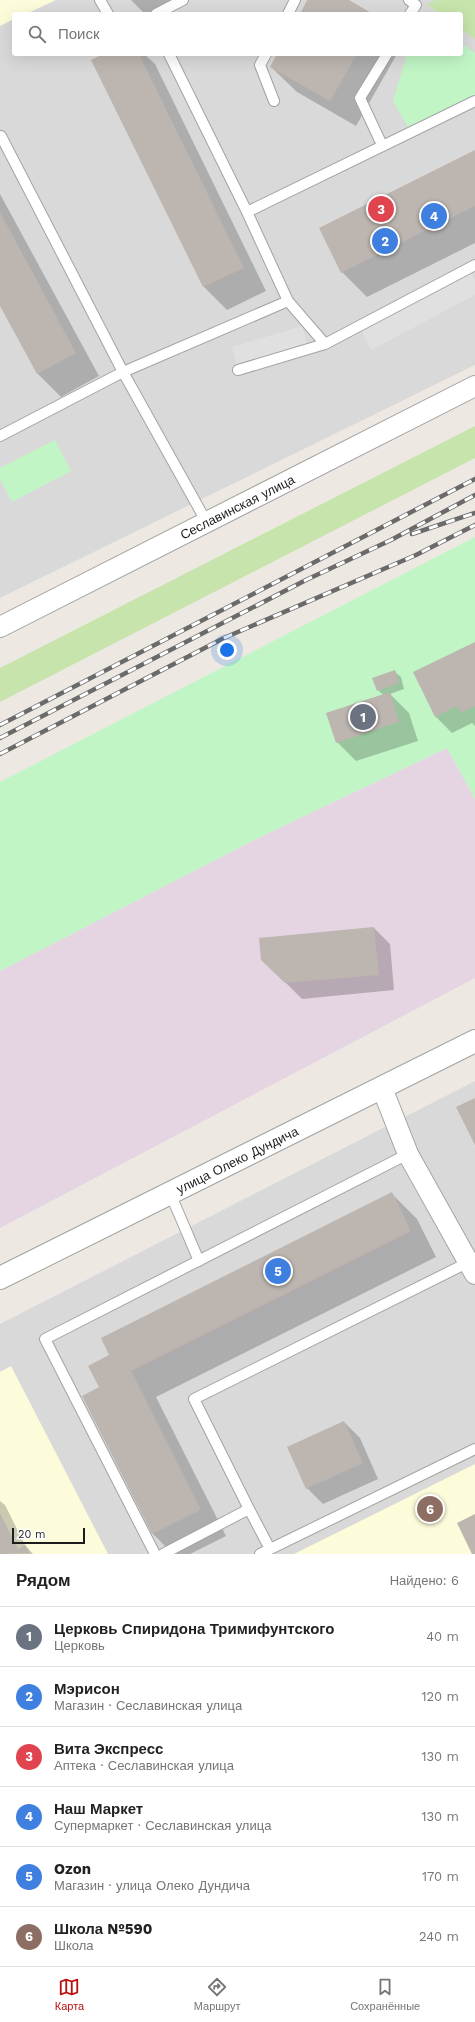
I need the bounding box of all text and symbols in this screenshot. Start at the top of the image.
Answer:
search box [12,12,463,56]
icon: search [26,23,48,45]
text: Поиск [58,25,100,43]
pin: 3 [368,194,394,224]
pin: 4 [421,201,447,231]
pin: 2 [372,226,398,256]
street label: Сеславинская улица [178,471,298,542]
your location [217,640,237,660]
pin: 1 [350,702,376,732]
street label: улица Олеко Дундича [174,1123,301,1197]
pin: 5 [265,1256,291,1286]
pin: 6 [417,1494,443,1524]
scale bar [12,1526,85,1545]
text: 20 m [18,1528,46,1541]
text: Рядом [16,1570,71,1590]
text: Найдено: 6 [390,1573,459,1588]
text: Церковь Спиридона Тримифунтского [54,1620,335,1638]
text: 1 [26,1629,32,1644]
text: 40 m [426,1629,459,1644]
text: Церковь [54,1638,105,1653]
text: Мэрисон [54,1680,120,1698]
text: 2 [25,1689,33,1704]
text: 120 m [421,1689,459,1704]
text: Магазин · Сеславинская улица [54,1698,242,1713]
text: Вита Экспресс [54,1740,163,1758]
text: 3 [25,1749,33,1764]
text: 130 m [421,1749,459,1764]
text: Аптека · Сеславинская улица [54,1758,234,1773]
text: Наш Маркет [54,1800,143,1818]
text: 4 [25,1809,33,1824]
text: 130 m [421,1809,459,1824]
text: Супермаркет · Сеславинская улица [54,1818,271,1833]
text: Ozon [54,1860,91,1878]
text: 5 [25,1869,33,1884]
text: 170 m [422,1869,459,1884]
text: Магазин · улица Олеко Дундича [54,1878,250,1893]
text: Школа №590 [54,1920,152,1938]
text: 6 [25,1929,33,1944]
text: 240 m [419,1929,459,1944]
text: Школа [54,1938,94,1953]
tab: Карта [55,1976,84,2013]
tab: Маршрут [194,1976,241,2013]
tab: Сохранённые [350,1976,420,2013]

